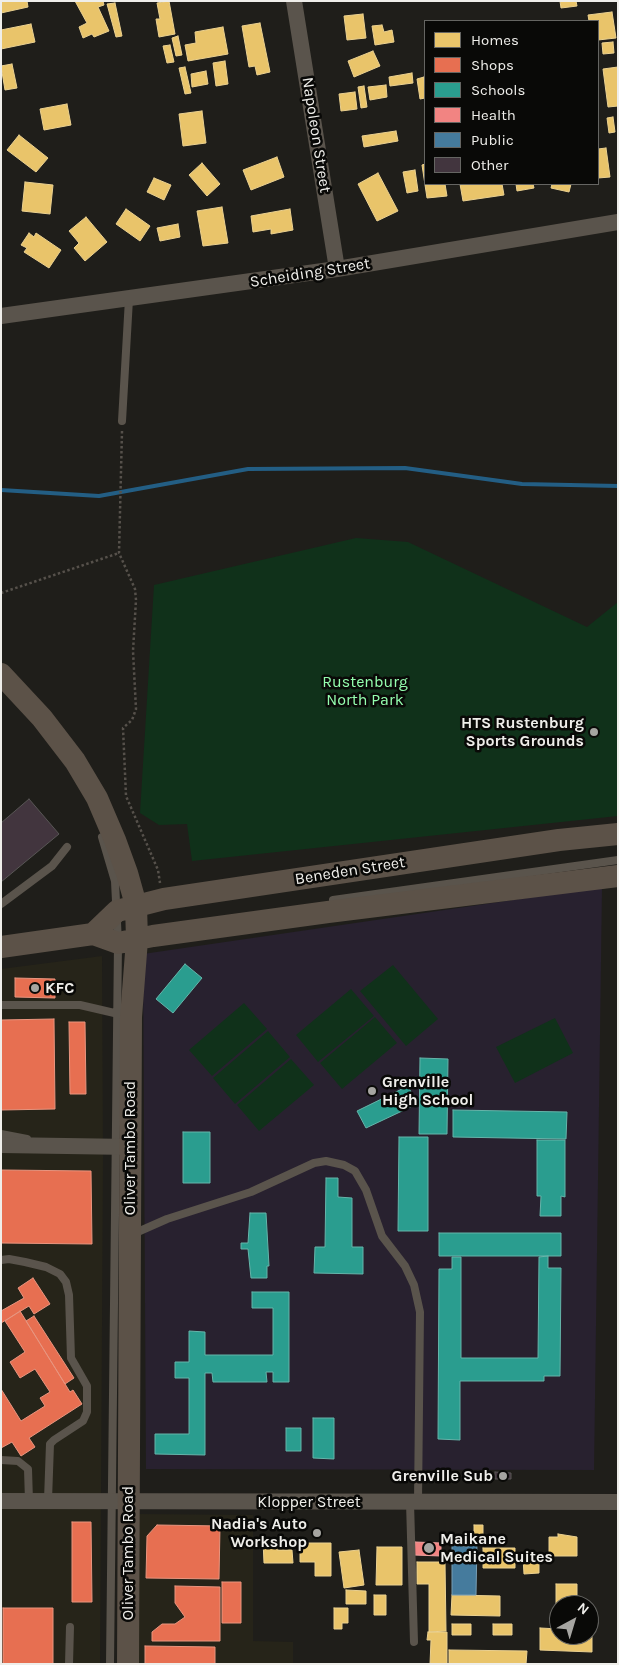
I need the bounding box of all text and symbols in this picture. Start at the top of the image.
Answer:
legend [424,20,599,185]
text: Homes [471,31,519,49]
text: Shops [471,56,514,74]
street label: Napoleon Street [297,76,335,194]
text: Schools [471,81,525,99]
text: Health [471,106,516,124]
text: Public [471,131,514,149]
text: Other [471,156,509,174]
street label: Scheiding Street [249,254,371,292]
park label: Rustenburg North Park [322,672,408,710]
place label: HTS Rustenburg Sports Grounds [461,713,584,751]
marker: HTS Rustenburg Sports Grounds [588,726,600,738]
street label: Beneden Street [294,853,406,889]
place label: KFC [45,978,74,998]
marker: KFC [29,982,41,994]
place label: Grenville High School [382,1072,473,1110]
street label: Oliver Tambo Road [120,1081,140,1215]
marker: Grenville High School [366,1085,378,1097]
place label: Grenville Sub [392,1466,493,1486]
marker: Grenville Sub [497,1470,509,1482]
street label: Oliver Tambo Road [118,1486,138,1620]
street label: Klopper Street [257,1492,361,1512]
place label: Nadia's Auto Workshop [211,1514,307,1552]
marker: Nadia's Auto Workshop [311,1527,323,1539]
place label: Maikane Medical Suites [440,1529,553,1567]
marker: Maikane Medical Suites [422,1541,436,1555]
north arrow [549,1595,599,1645]
text: N [574,1599,592,1618]

